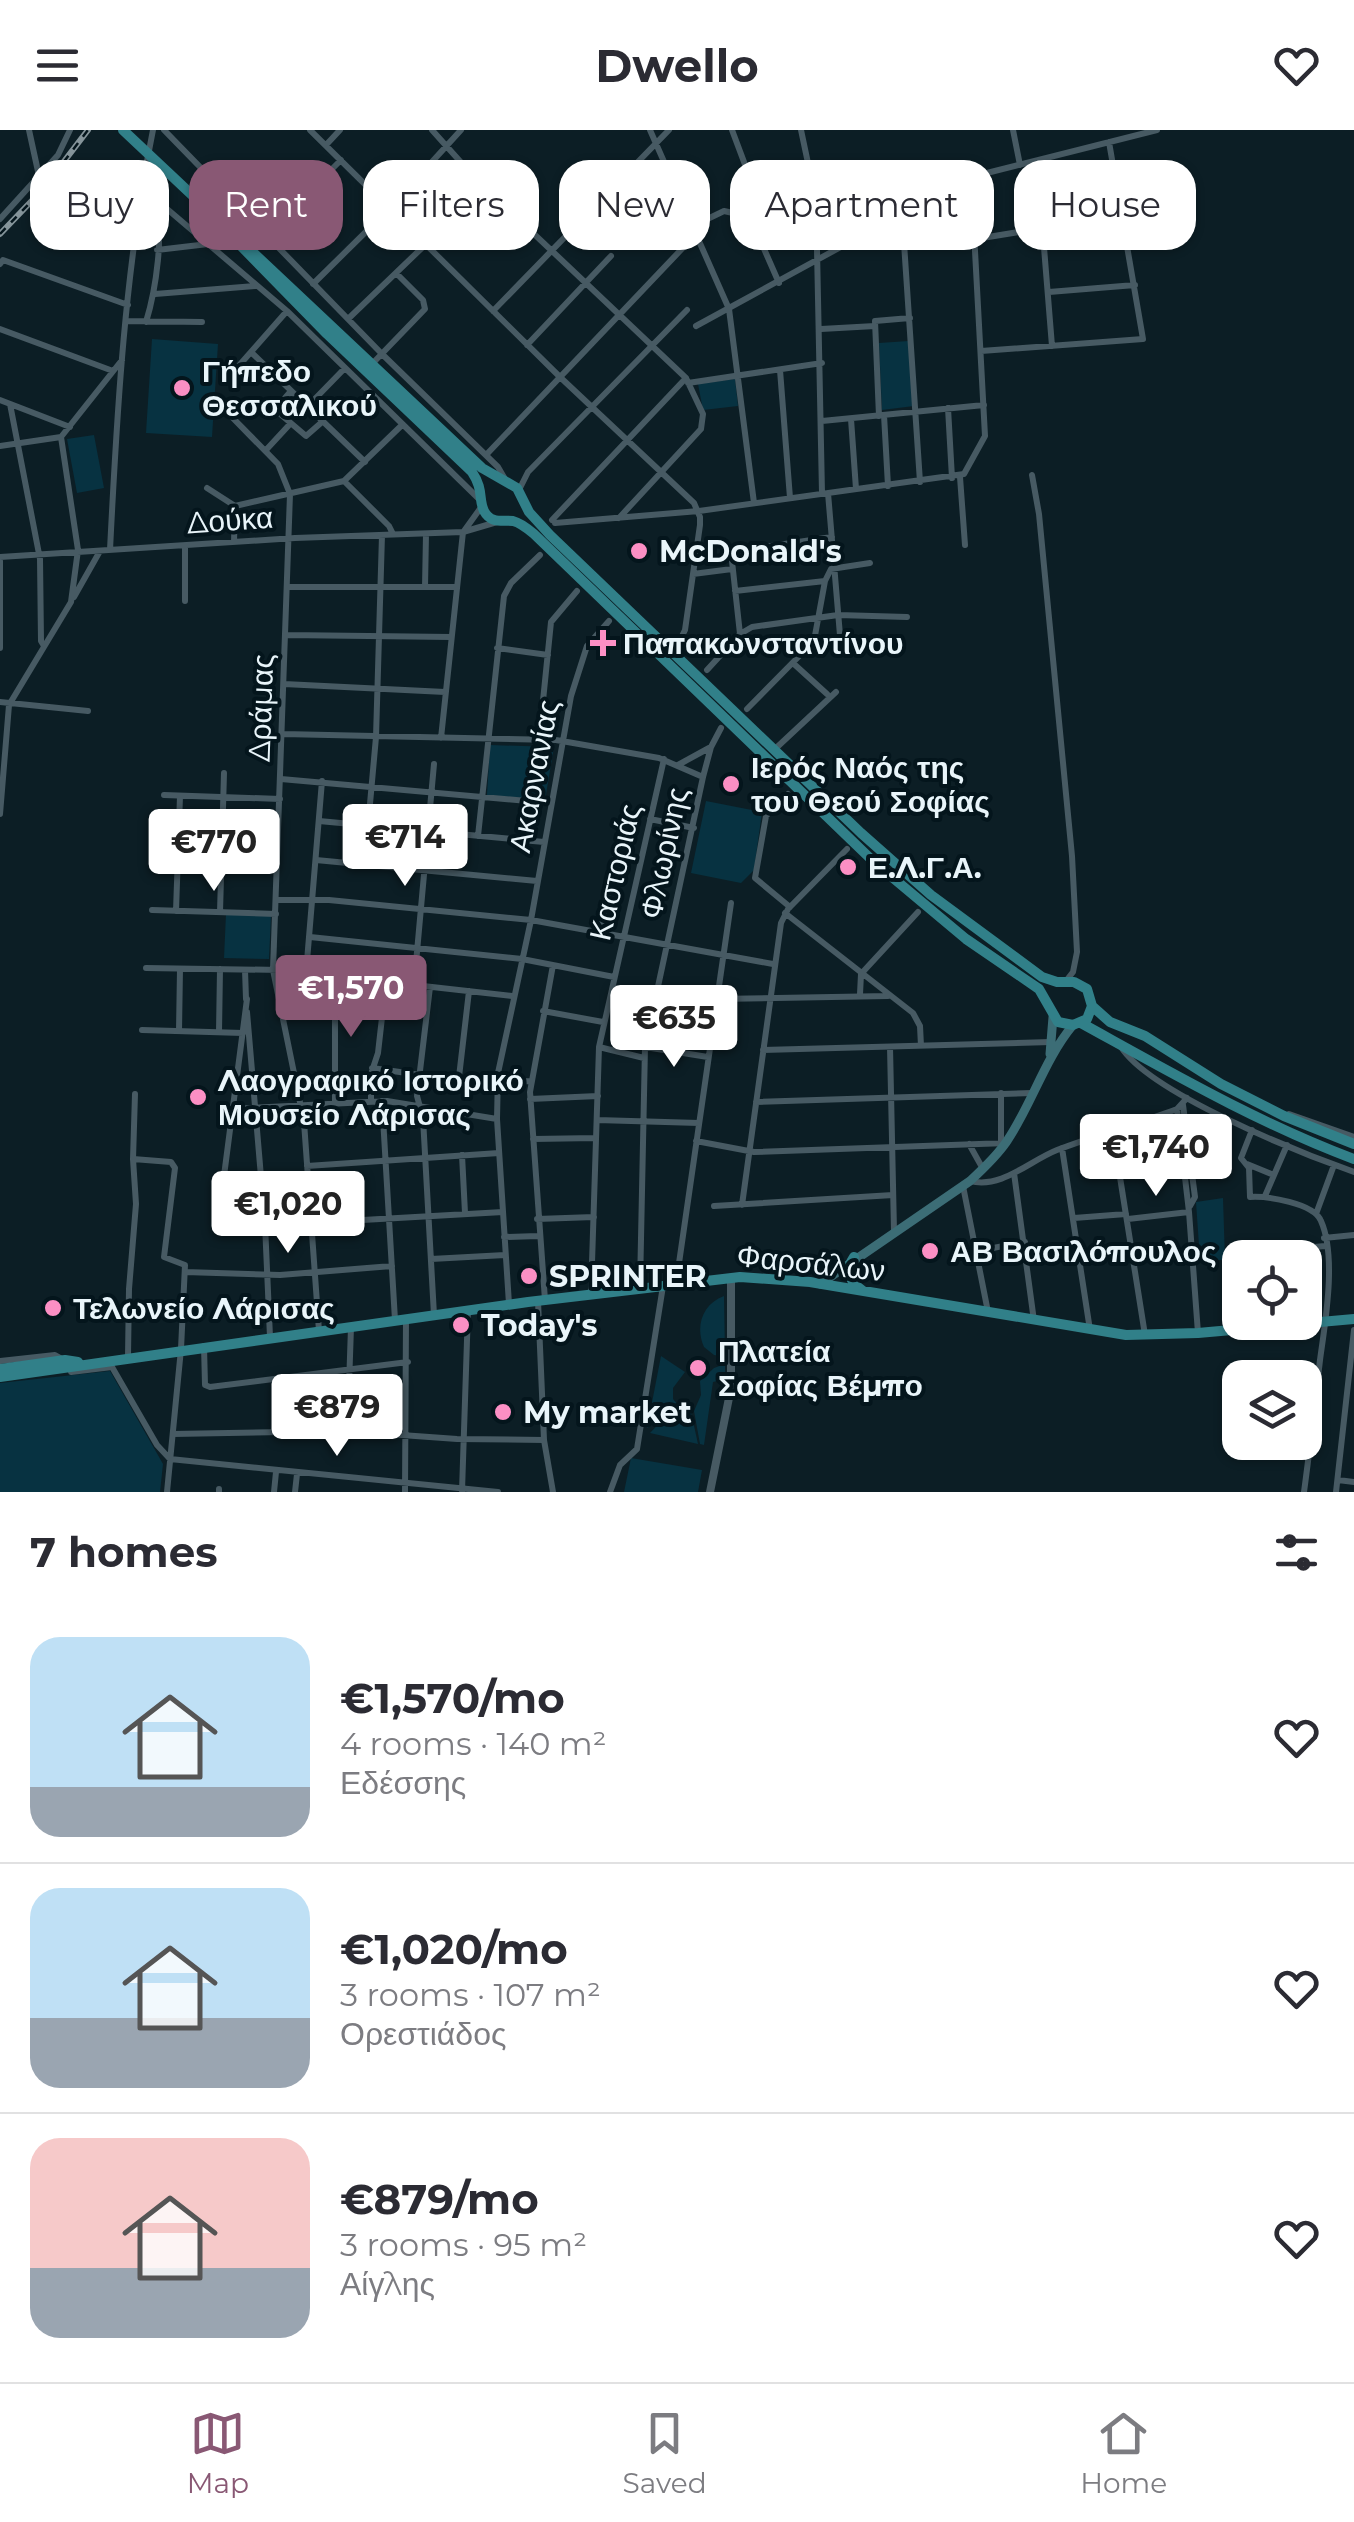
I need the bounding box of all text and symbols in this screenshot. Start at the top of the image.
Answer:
icon: menu [30,38,85,93]
text: Dwello [595,38,759,93]
icon: heart [1269,38,1324,93]
chip: Buy [30,160,169,250]
chip: Rent [189,160,343,250]
chip: Filters [363,160,539,250]
chip: New [559,160,710,250]
chip: Apartment [730,160,994,250]
chip: House [1014,160,1196,250]
place label: Γήπεδο Θεσσαλικού [202,353,377,424]
marker: Γήπεδο Θεσσαλικού [171,377,193,399]
street label: Δούκα [186,499,274,541]
place label: McDonald's [659,533,842,570]
marker: McDonald's [628,540,650,562]
place label: Παπακωνσταντίνου [623,625,904,662]
marker: Παπακωνσταντίνου [592,632,614,654]
street label: Δράμας [241,653,281,763]
street label: Ακαρνανίας [501,696,567,856]
place label: Ιερός Ναός της του Θεού Σοφίας [751,749,990,820]
marker: Ιερός Ναός της του Θεού Σοφίας [720,773,742,795]
street label: Φλωρίνης [632,784,696,922]
street label: Καστοριάς [581,800,649,944]
pin: €714 [346,804,464,889]
pin: €770 [155,809,273,894]
text: €714 [365,817,445,856]
text: €770 [171,822,257,861]
place label: Ε.Λ.Γ.Α. [868,849,982,886]
marker: Ε.Λ.Γ.Α. [837,856,859,878]
pin: €1,570 [270,955,432,1040]
text: €1,570 [298,968,404,1007]
pin: €635 [615,985,733,1070]
text: €635 [632,998,716,1037]
place label: Λαογραφικό Ιστορικό Μουσείο Λάρισας [217,1062,524,1133]
marker: Λαογραφικό Ιστορικό Μουσείο Λάρισας [187,1086,209,1108]
pin: €1,740 [1075,1114,1237,1199]
text: €1,740 [1102,1127,1210,1166]
pin: €1,020 [207,1171,369,1256]
text: €1,020 [234,1184,343,1223]
place label: ΑΒ Βασιλόπουλος [950,1233,1217,1270]
street label: Φαρσάλων [735,1237,887,1289]
marker: ΑΒ Βασιλόπουλος [919,1240,941,1262]
map controls [1222,1240,1322,1460]
button: locate [1222,1240,1322,1340]
place label: SPRINTER [549,1258,707,1295]
marker: SPRINTER [518,1265,540,1287]
place label: Τελωνείο Λάρισας [73,1290,335,1327]
marker: Τελωνείο Λάρισας [42,1297,64,1319]
place label: Today's [481,1307,597,1344]
marker: Today's [450,1314,472,1336]
place label: Πλατεία Σοφίας Βέμπο [718,1333,923,1404]
marker: Πλατεία Σοφίας Βέμπο [687,1357,709,1379]
button: layers [1222,1360,1322,1460]
pin: €879 [278,1374,396,1459]
text: €879 [294,1387,380,1426]
place label: My market [523,1394,692,1431]
marker: My market [492,1401,514,1423]
icon: filters [1269,1525,1324,1580]
text: 7 homes [30,1526,218,1578]
text: €1,570/mo [340,1672,565,1724]
icon: home [110,1677,230,1797]
icon: heart [1269,1710,1324,1765]
text: 4 rooms · 140 m² [340,1724,606,1763]
text: Εδέσσης [340,1763,466,1802]
text: €1,020/mo [340,1923,568,1975]
icon: home [110,1928,230,2048]
icon: heart [1269,1961,1324,2016]
text: 3 rooms · 107 m² [340,1975,601,2014]
text: Ορεστιάδος [340,2014,506,2053]
text: €879/mo [340,2173,539,2225]
icon: home [110,2178,230,2298]
icon: heart [1269,2211,1324,2266]
text: 3 rooms · 95 m² [340,2225,587,2264]
text: Αίγλης [340,2264,435,2303]
tab: Map [187,2406,249,2500]
tab: Saved [623,2406,707,2500]
tab: Home [1080,2406,1167,2500]

